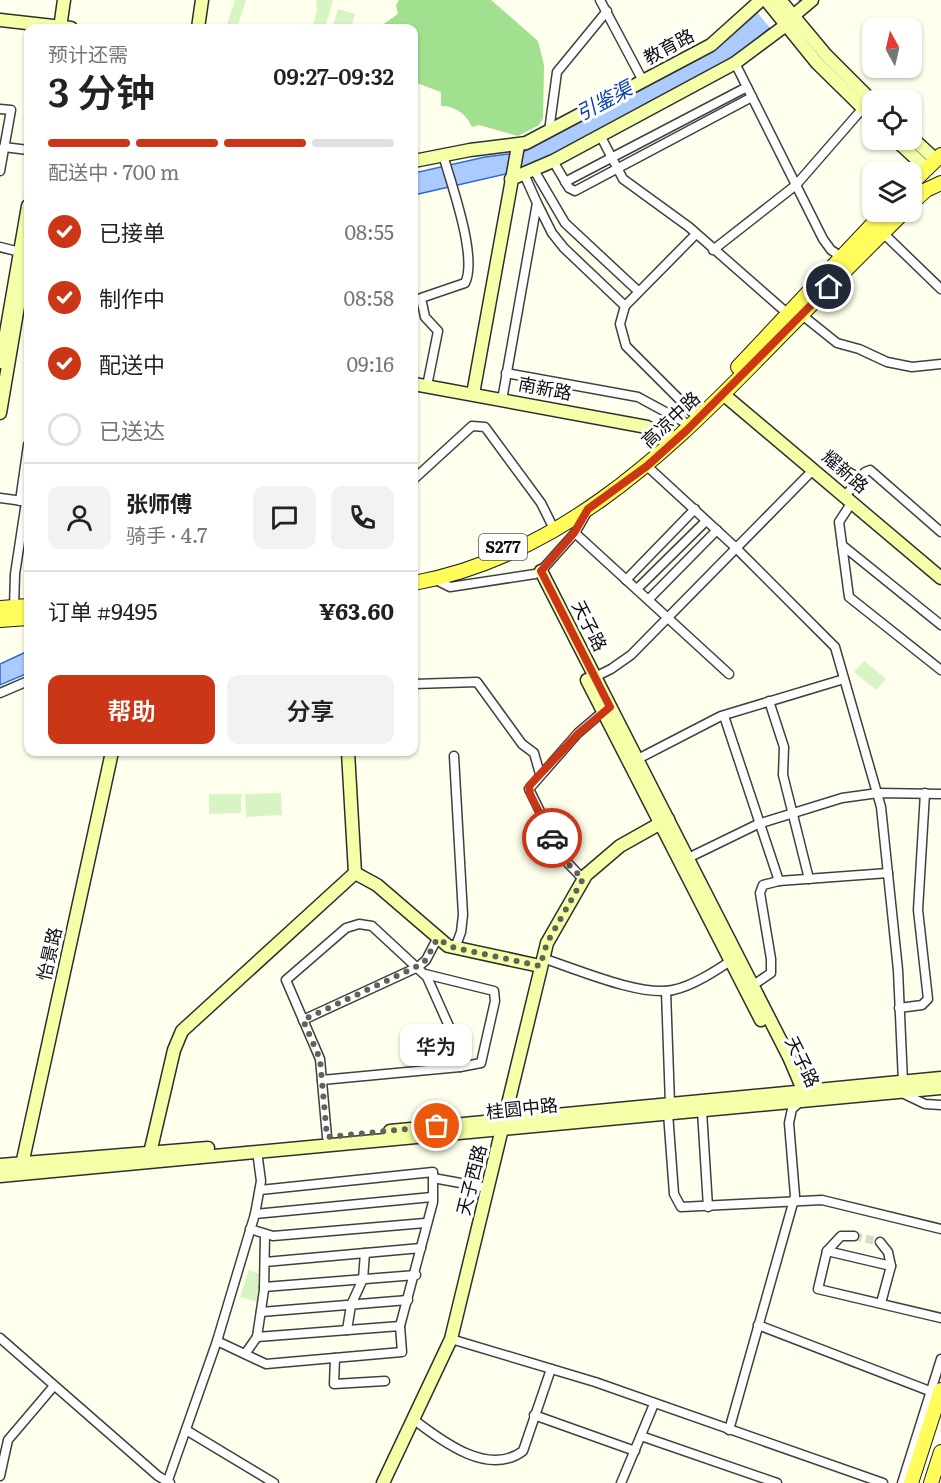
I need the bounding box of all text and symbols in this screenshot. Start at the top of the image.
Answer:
north arrow [862,18,922,78]
map controls [862,18,922,222]
street label: 教育路 [638,21,698,70]
text: 预计还需 [48,38,128,68]
text: 09:27–09:32 [273,59,394,92]
text: 3 分钟 [48,61,155,119]
water label: 引鉴渠 [570,70,639,127]
button: locate [862,90,922,150]
text: 配送中 · 700 m [48,156,179,186]
button: layers [862,162,922,222]
icon: check [48,215,81,248]
text: 已接单 [99,215,165,248]
text: 08:55 [344,216,394,246]
pin [803,261,854,312]
icon: home [812,270,845,303]
icon: check [48,281,81,314]
text: 制作中 [99,281,165,314]
text: 08:58 [344,282,394,312]
icon: check [48,347,81,380]
text: 配送中 [99,347,165,380]
text: 09:16 [346,348,394,378]
street label: 南新路 [516,369,574,406]
street label: 高凉中路 [634,384,706,453]
text: 已送达 [99,413,165,446]
street label: 耀新路 [817,443,875,499]
button: person [48,486,111,549]
text: 张师傅 [126,486,192,519]
button: chat [253,486,316,549]
button: phone [331,486,394,549]
text: 骑手 · 4.7 [126,519,207,549]
road number: S277 [479,534,527,560]
text: 订单 #9495 [48,594,158,627]
text: ¥63.60 [319,594,394,627]
street label: 天子路 [566,595,615,656]
button: 帮助 [48,675,215,744]
button: 分享 [227,675,394,744]
courier [522,808,582,868]
icon: car [536,822,569,855]
street label: 怡景路 [29,924,68,983]
callout: 华为 [401,1024,473,1066]
text: 华为 [416,1030,456,1060]
street label: 天子路 [779,1031,827,1092]
street label: 桂圆中路 [485,1090,559,1125]
pin [411,1100,462,1151]
icon: bag [420,1109,453,1142]
street label: 天子西路 [449,1141,492,1218]

